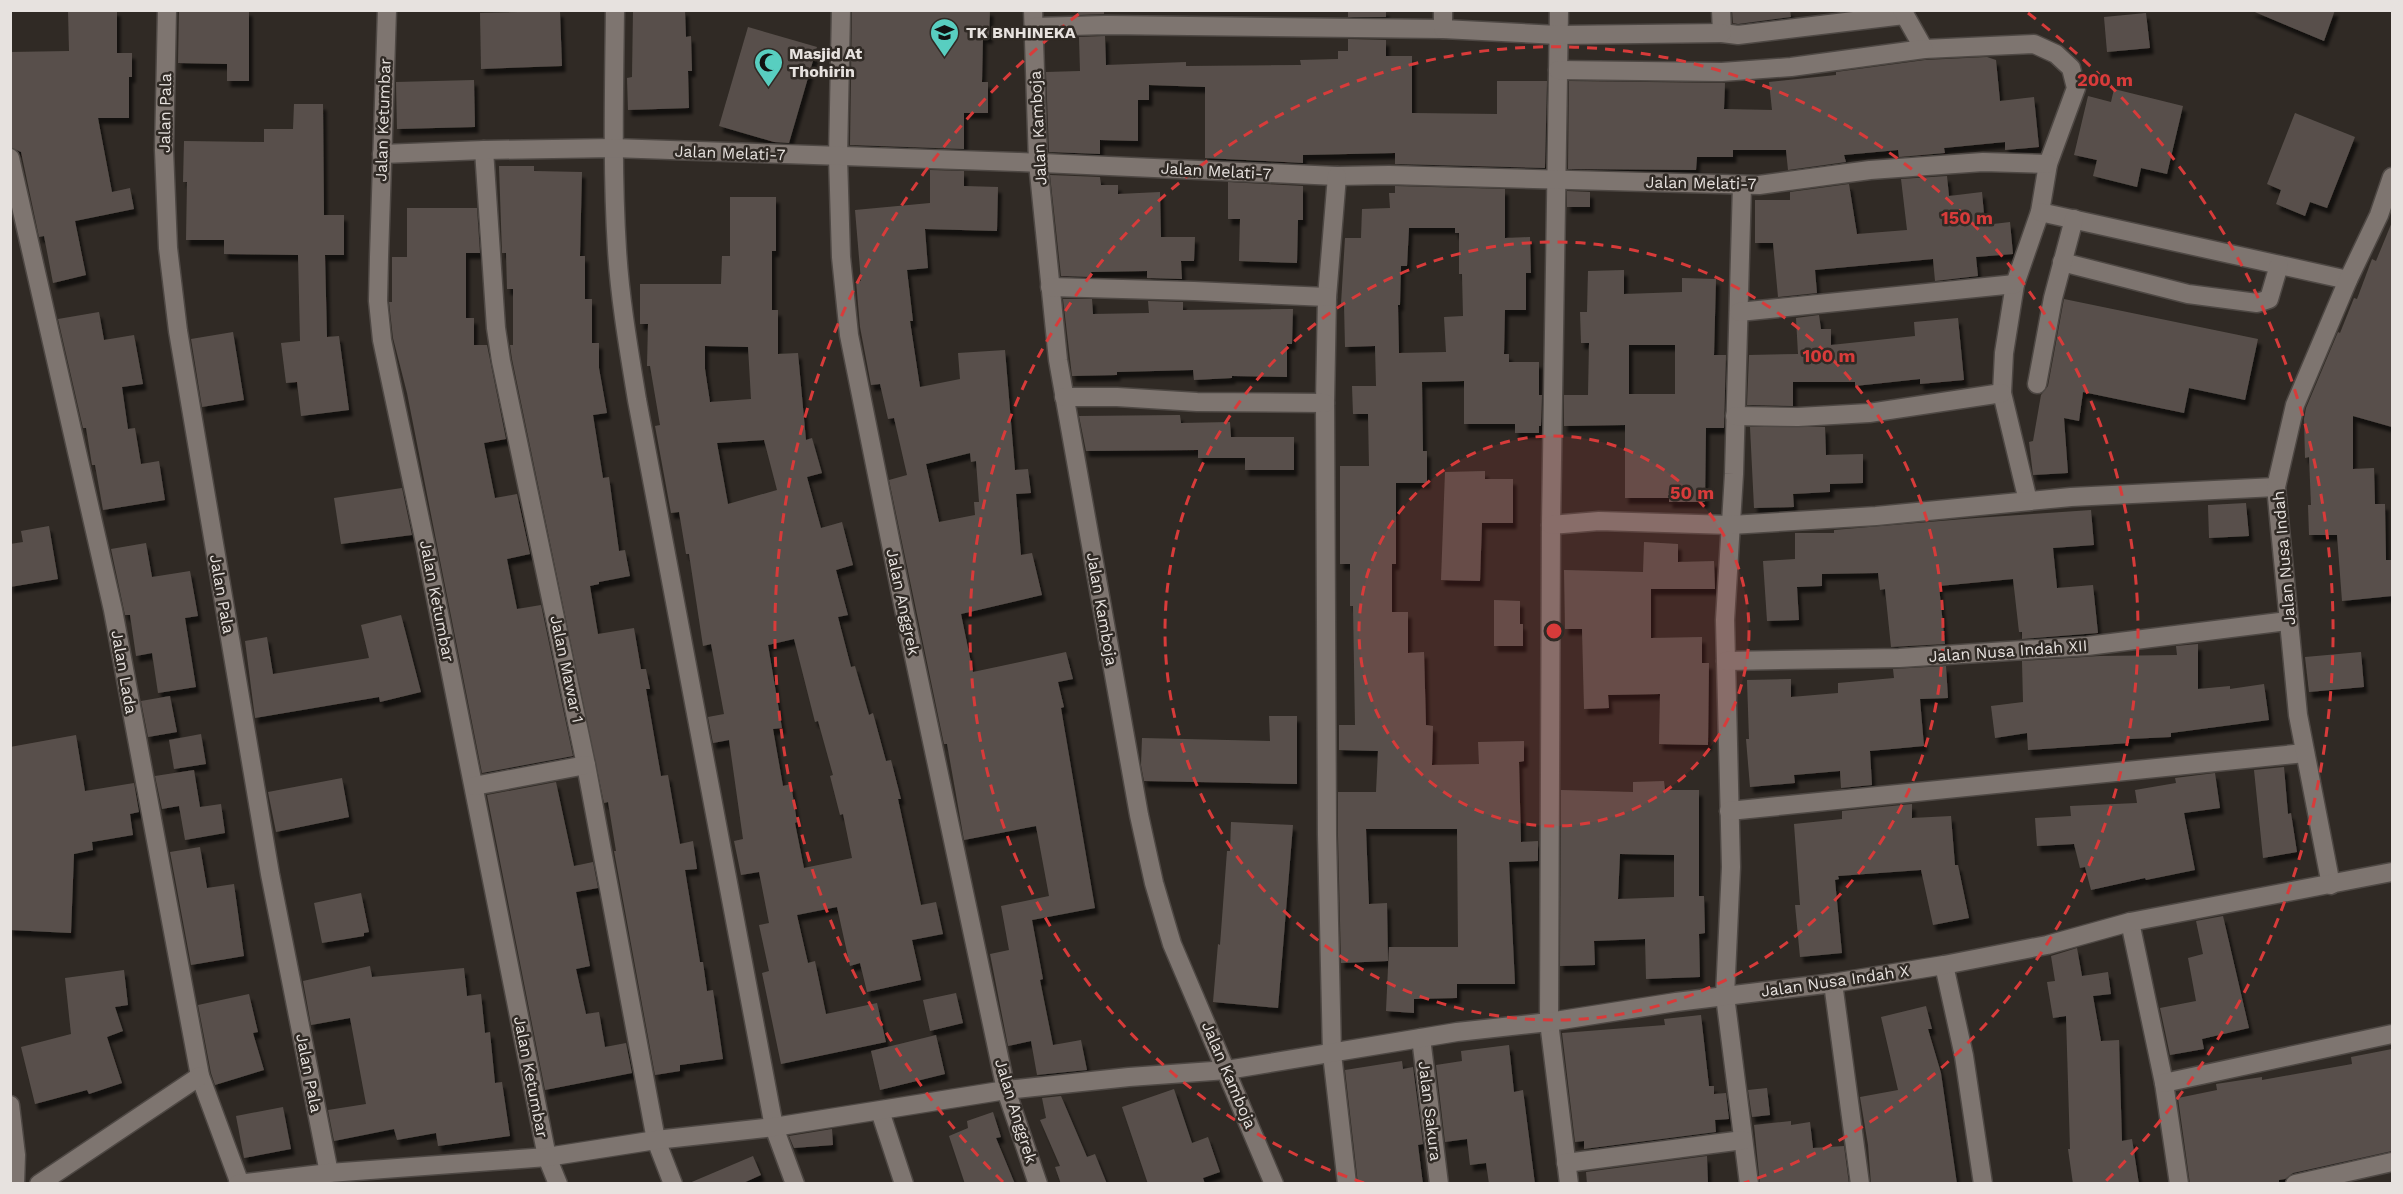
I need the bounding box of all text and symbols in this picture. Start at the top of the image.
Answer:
school or university icon: TK BNHINEKA [929,16,961,58]
place label: TK BNHINEKA [966,23,1076,42]
place label: Masjid At Thohirin [789,44,862,81]
mosque icon: Masjid At Thohirin [752,46,784,88]
street label: Jalan Ketumbar [371,58,395,182]
text: 200 m [2077,69,2133,90]
street label: Jalan Kamboja [1026,70,1050,186]
street label: Jalan Pala [155,73,175,153]
street label: Jalan Melati-7 [674,142,786,164]
street label: Jalan Melati-7 [1160,159,1272,183]
street label: Jalan Melati-7 [1645,173,1757,193]
text: 150 m [1941,207,1993,228]
text: 100 m [1802,345,1856,366]
text: 50 m [1670,482,1714,503]
street label: Jalan Nusa Indah [2269,490,2299,626]
street label: Jalan Ketumbar [416,539,458,664]
street label: Jalan Anggrek [882,547,924,657]
street label: Jalan Kamboja [1083,551,1121,667]
street label: Jalan Pala [206,553,238,635]
street label: Jalan Mawar 1 [546,614,588,724]
centre of rings [1544,621,1564,641]
street label: Jalan Lada [107,629,141,715]
street label: Jalan Nusa Indah XII [1928,636,2088,666]
street label: Jalan Nusa Indah X [1760,961,1911,1001]
street label: Jalan Ketumbar [510,1015,552,1140]
street label: Jalan Kamboja [1198,1019,1260,1131]
street label: Jalan Pala [292,1032,326,1114]
street label: Jalan Anggrek [991,1056,1041,1166]
street label: Jalan Sakura [1414,1060,1446,1162]

